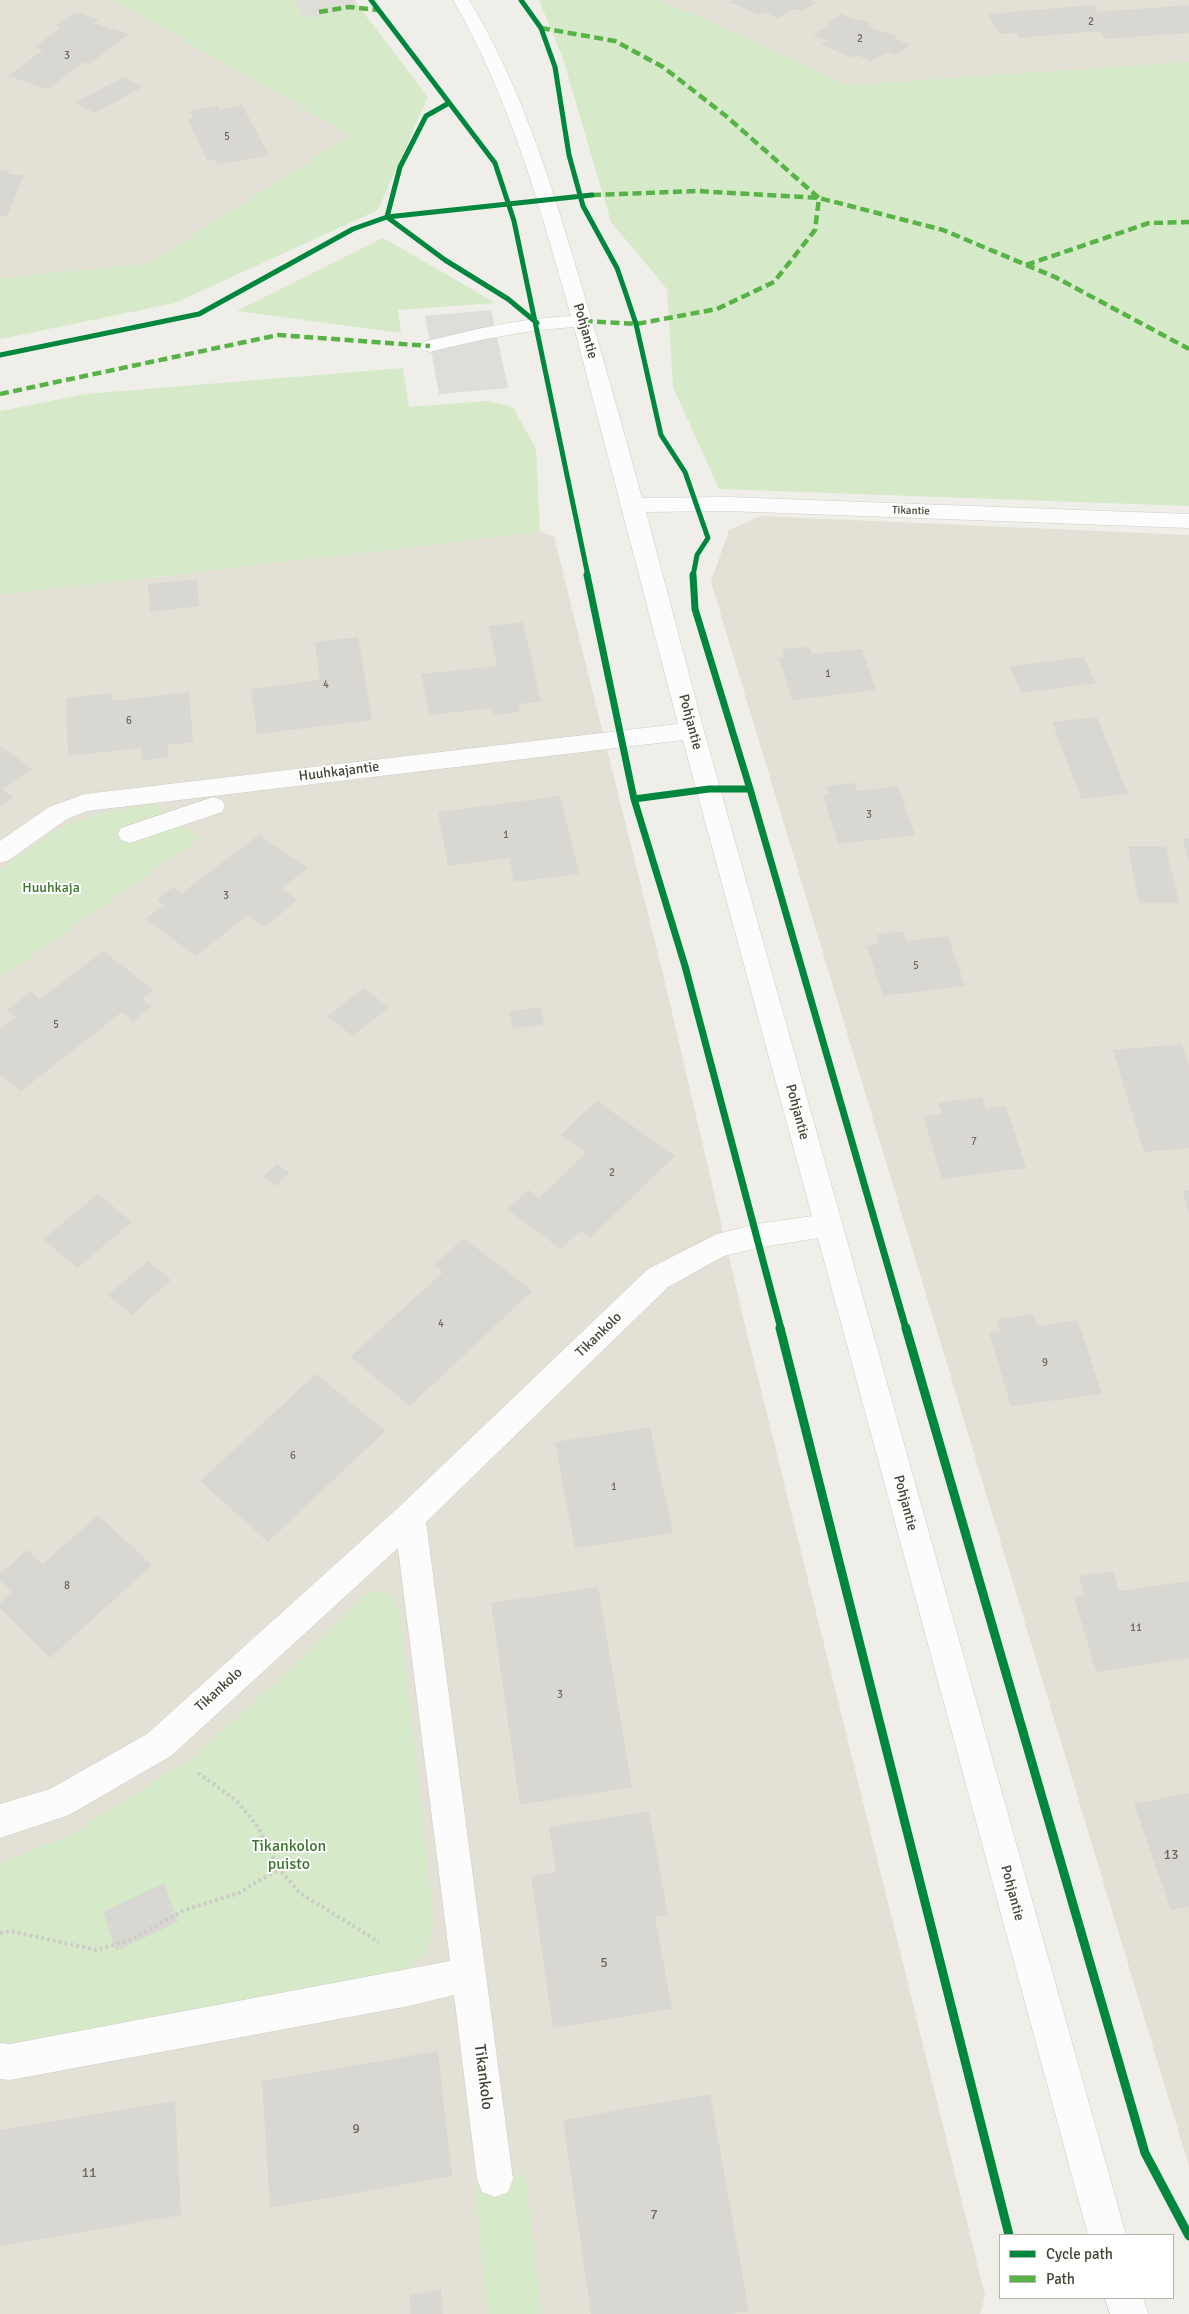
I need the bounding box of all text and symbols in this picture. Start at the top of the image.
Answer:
house number: 2 [1088,15,1094,29]
house number: 2 [857,32,863,46]
house number: 3 [64,49,70,63]
house number: 5 [224,130,230,144]
street label: Pohjantie [569,301,601,361]
street label: Tikantie [892,504,930,518]
house number: 1 [825,667,831,681]
house number: 4 [323,678,329,692]
street label: Pohjantie [675,692,705,752]
house number: 6 [126,714,132,728]
street label: Huuhkajantie [298,759,380,785]
house number: 3 [866,808,872,822]
house number: 1 [503,828,509,842]
park label: Huuhkaja [22,880,80,896]
house number: 3 [223,889,229,903]
house number: 5 [913,959,919,973]
house number: 5 [53,1018,59,1032]
street label: Pohjantie [782,1082,812,1142]
house number: 7 [971,1135,977,1149]
house number: 2 [609,1166,615,1180]
street label: Tikankolo [572,1309,626,1361]
house number: 4 [438,1317,444,1331]
house number: 9 [1042,1356,1048,1370]
house number: 6 [290,1449,296,1463]
street label: Pohjantie [890,1473,920,1533]
house number: 1 [611,1480,617,1494]
house number: 8 [64,1579,70,1593]
house number: 11 [1130,1621,1142,1635]
street label: Tikankolo [192,1664,246,1716]
house number: 3 [557,1688,563,1702]
park label: Tikankolon puisto [252,1837,326,1875]
house number: 13 [1163,1847,1179,1863]
street label: Pohjantie [997,1863,1027,1923]
house number: 5 [600,1955,608,1971]
street label: Tikankolo [469,2043,497,2111]
house number: 9 [352,2121,360,2137]
house number: 11 [81,2165,97,2181]
house number: 7 [650,2207,658,2223]
legend [999,2234,1174,2299]
text: Cycle path [1046,2245,1113,2263]
text: Path [1046,2270,1075,2288]

